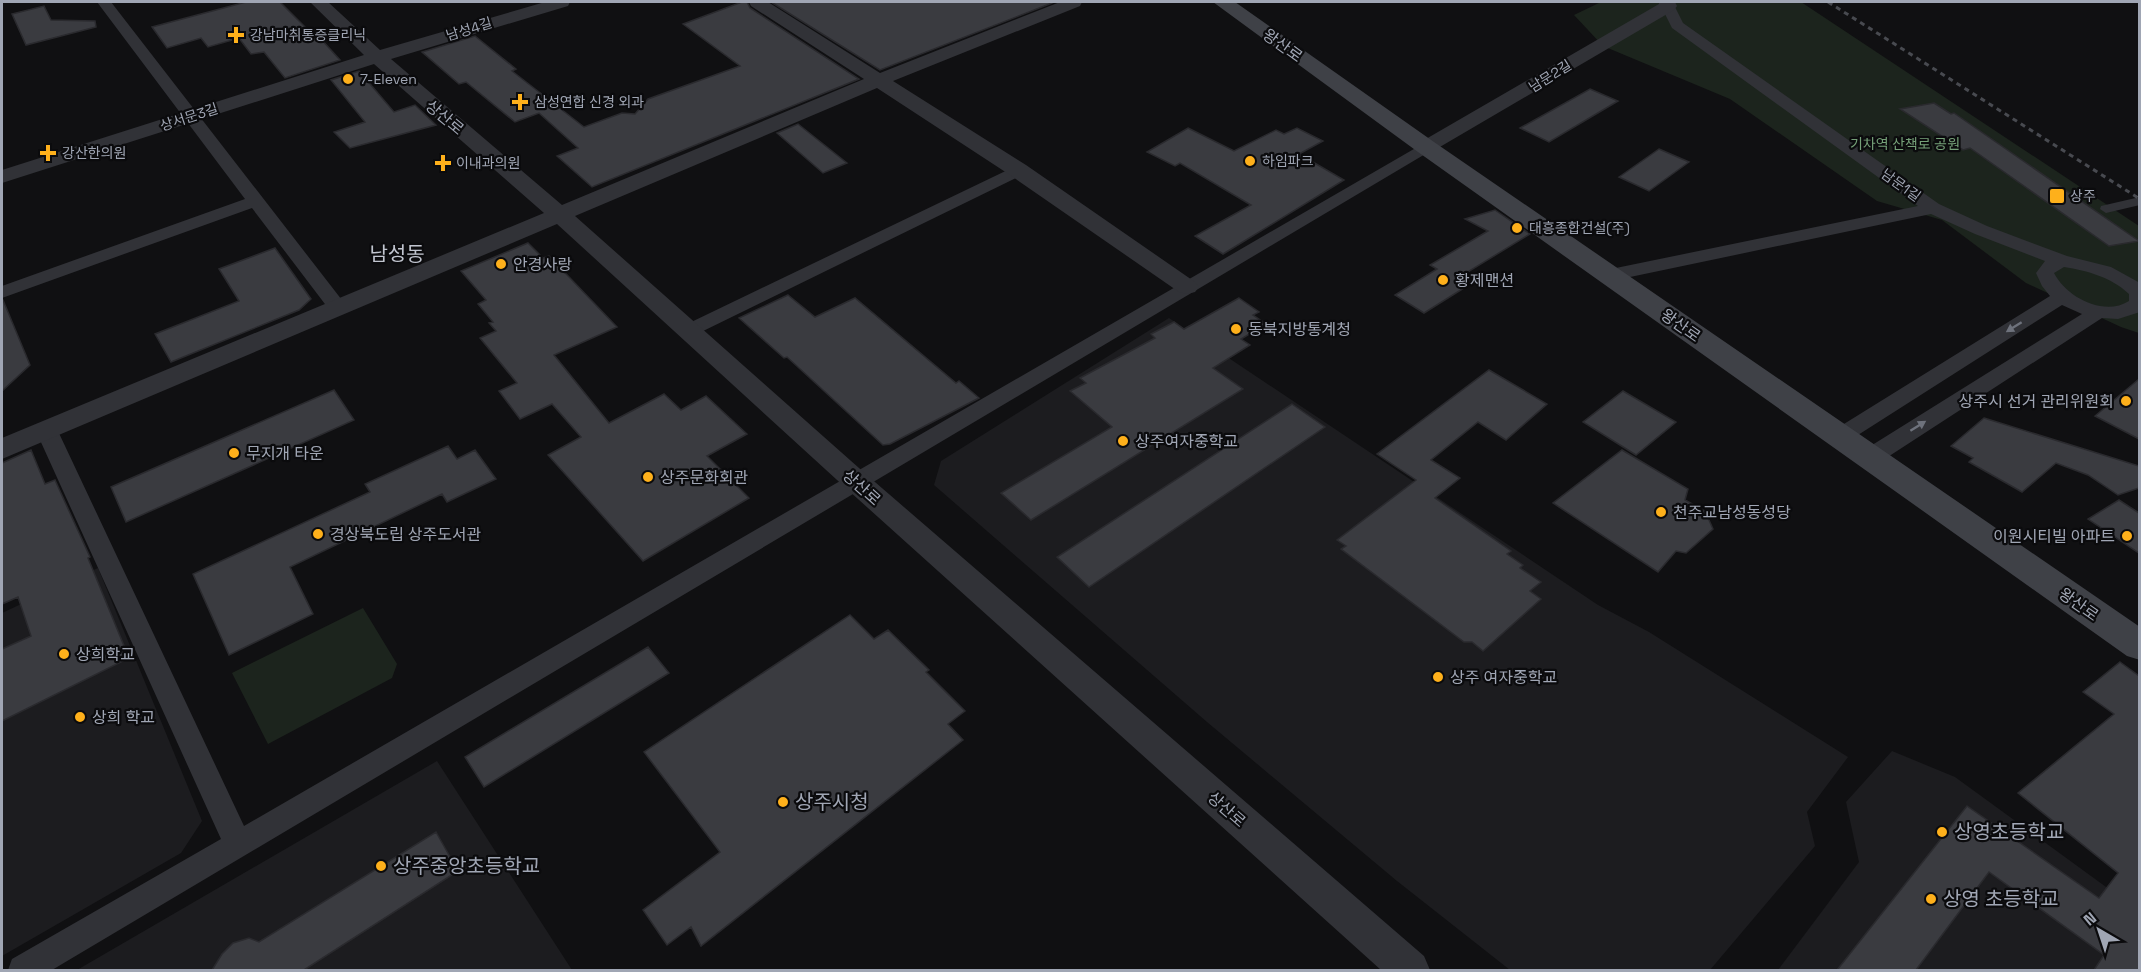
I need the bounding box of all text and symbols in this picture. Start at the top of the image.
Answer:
street label: 남성4길 [444,13,494,45]
street label: 왕산로 [1259,24,1307,67]
marker: 강남마취통증클리닉 [227,26,245,44]
place label: 강남마취통증클리닉 [250,26,366,44]
street label: 남문2길 [1525,56,1575,96]
place label: 7-Eleven [360,70,417,88]
marker: 7-Eleven [341,72,355,86]
marker: 삼성연합 신경 외과 [511,93,529,111]
place label: 삼성연합 신경 외과 [534,93,644,111]
street label: 상산로 [421,95,469,140]
street label: 상서문3길 [158,99,220,135]
park label: 기차역 산책로 공원 [1850,135,1960,153]
marker: 강산한의원 [39,144,57,162]
place label: 강산한의원 [62,144,126,162]
place label: 하임파크 [1262,152,1314,170]
marker: 이내과의원 [434,154,452,172]
place label: 이내과의원 [456,154,520,172]
marker: 하임파크 [1243,154,1257,168]
street label: 남문1길 [1878,165,1924,205]
marker: 상주 [2048,187,2066,205]
place label: 상주 [2070,187,2096,205]
place label: 대흥종합건설(주) [1529,219,1630,237]
marker: 대흥종합건설(주) [1510,221,1524,235]
district label: 남성동 [369,241,425,267]
place label: 안경사랑 [513,254,572,275]
marker: 안경사랑 [494,257,508,271]
place label: 황제맨션 [1455,270,1514,291]
marker: 황제맨션 [1436,273,1450,287]
street label: 왕산로 [1657,304,1705,347]
place label: 동북지방통계청 [1248,319,1351,340]
marker: 동북지방통계청 [1229,322,1243,336]
one-way arrow [2006,322,2022,333]
place label: 상주시 선거 관리위원회 [1959,391,2114,412]
marker: 상주시 선거 관리위원회 [2119,394,2133,408]
one-way arrow [1910,421,1927,432]
place label: 상주여자중학교 [1135,431,1238,452]
marker: 상주여자중학교 [1116,434,1130,448]
place label: 무지개 타운 [246,443,324,464]
marker: 무지개 타운 [227,446,241,460]
street label: 상산로 [838,465,885,510]
place label: 상주문화회관 [660,467,749,488]
marker: 상주문화회관 [641,470,655,484]
place label: 천주교남성동성당 [1673,502,1791,523]
marker: 천주교남성동성당 [1654,505,1668,519]
place label: 경상북도립 상주도서관 [330,524,482,545]
place label: 이원시티빌 아파트 [1993,526,2115,547]
marker: 경상북도립 상주도서관 [311,527,325,541]
marker: 이원시티빌 아파트 [2120,529,2134,543]
street label: 왕산로 [2055,583,2103,626]
place label: 상희학교 [76,644,135,665]
marker: 상희학교 [57,647,71,661]
place label: 상주 여자중학교 [1450,667,1557,688]
marker: 상주 여자중학교 [1431,670,1445,684]
place label: 상희 학교 [92,707,155,728]
marker: 상희 학교 [73,710,87,724]
street label: 상산로 [1203,787,1250,832]
place label: 상주시청 [795,789,869,815]
marker: 상주시청 [776,795,790,809]
place label: 상영초등학교 [1954,819,2064,845]
marker: 상영초등학교 [1935,825,1949,839]
place label: 상주중앙초등학교 [393,853,540,879]
marker: 상주중앙초등학교 [374,859,388,873]
place label: 상영 초등학교 [1943,886,2059,912]
marker: 상영 초등학교 [1924,892,1938,906]
north arrow [2069,900,2129,960]
text: N [2079,907,2101,930]

